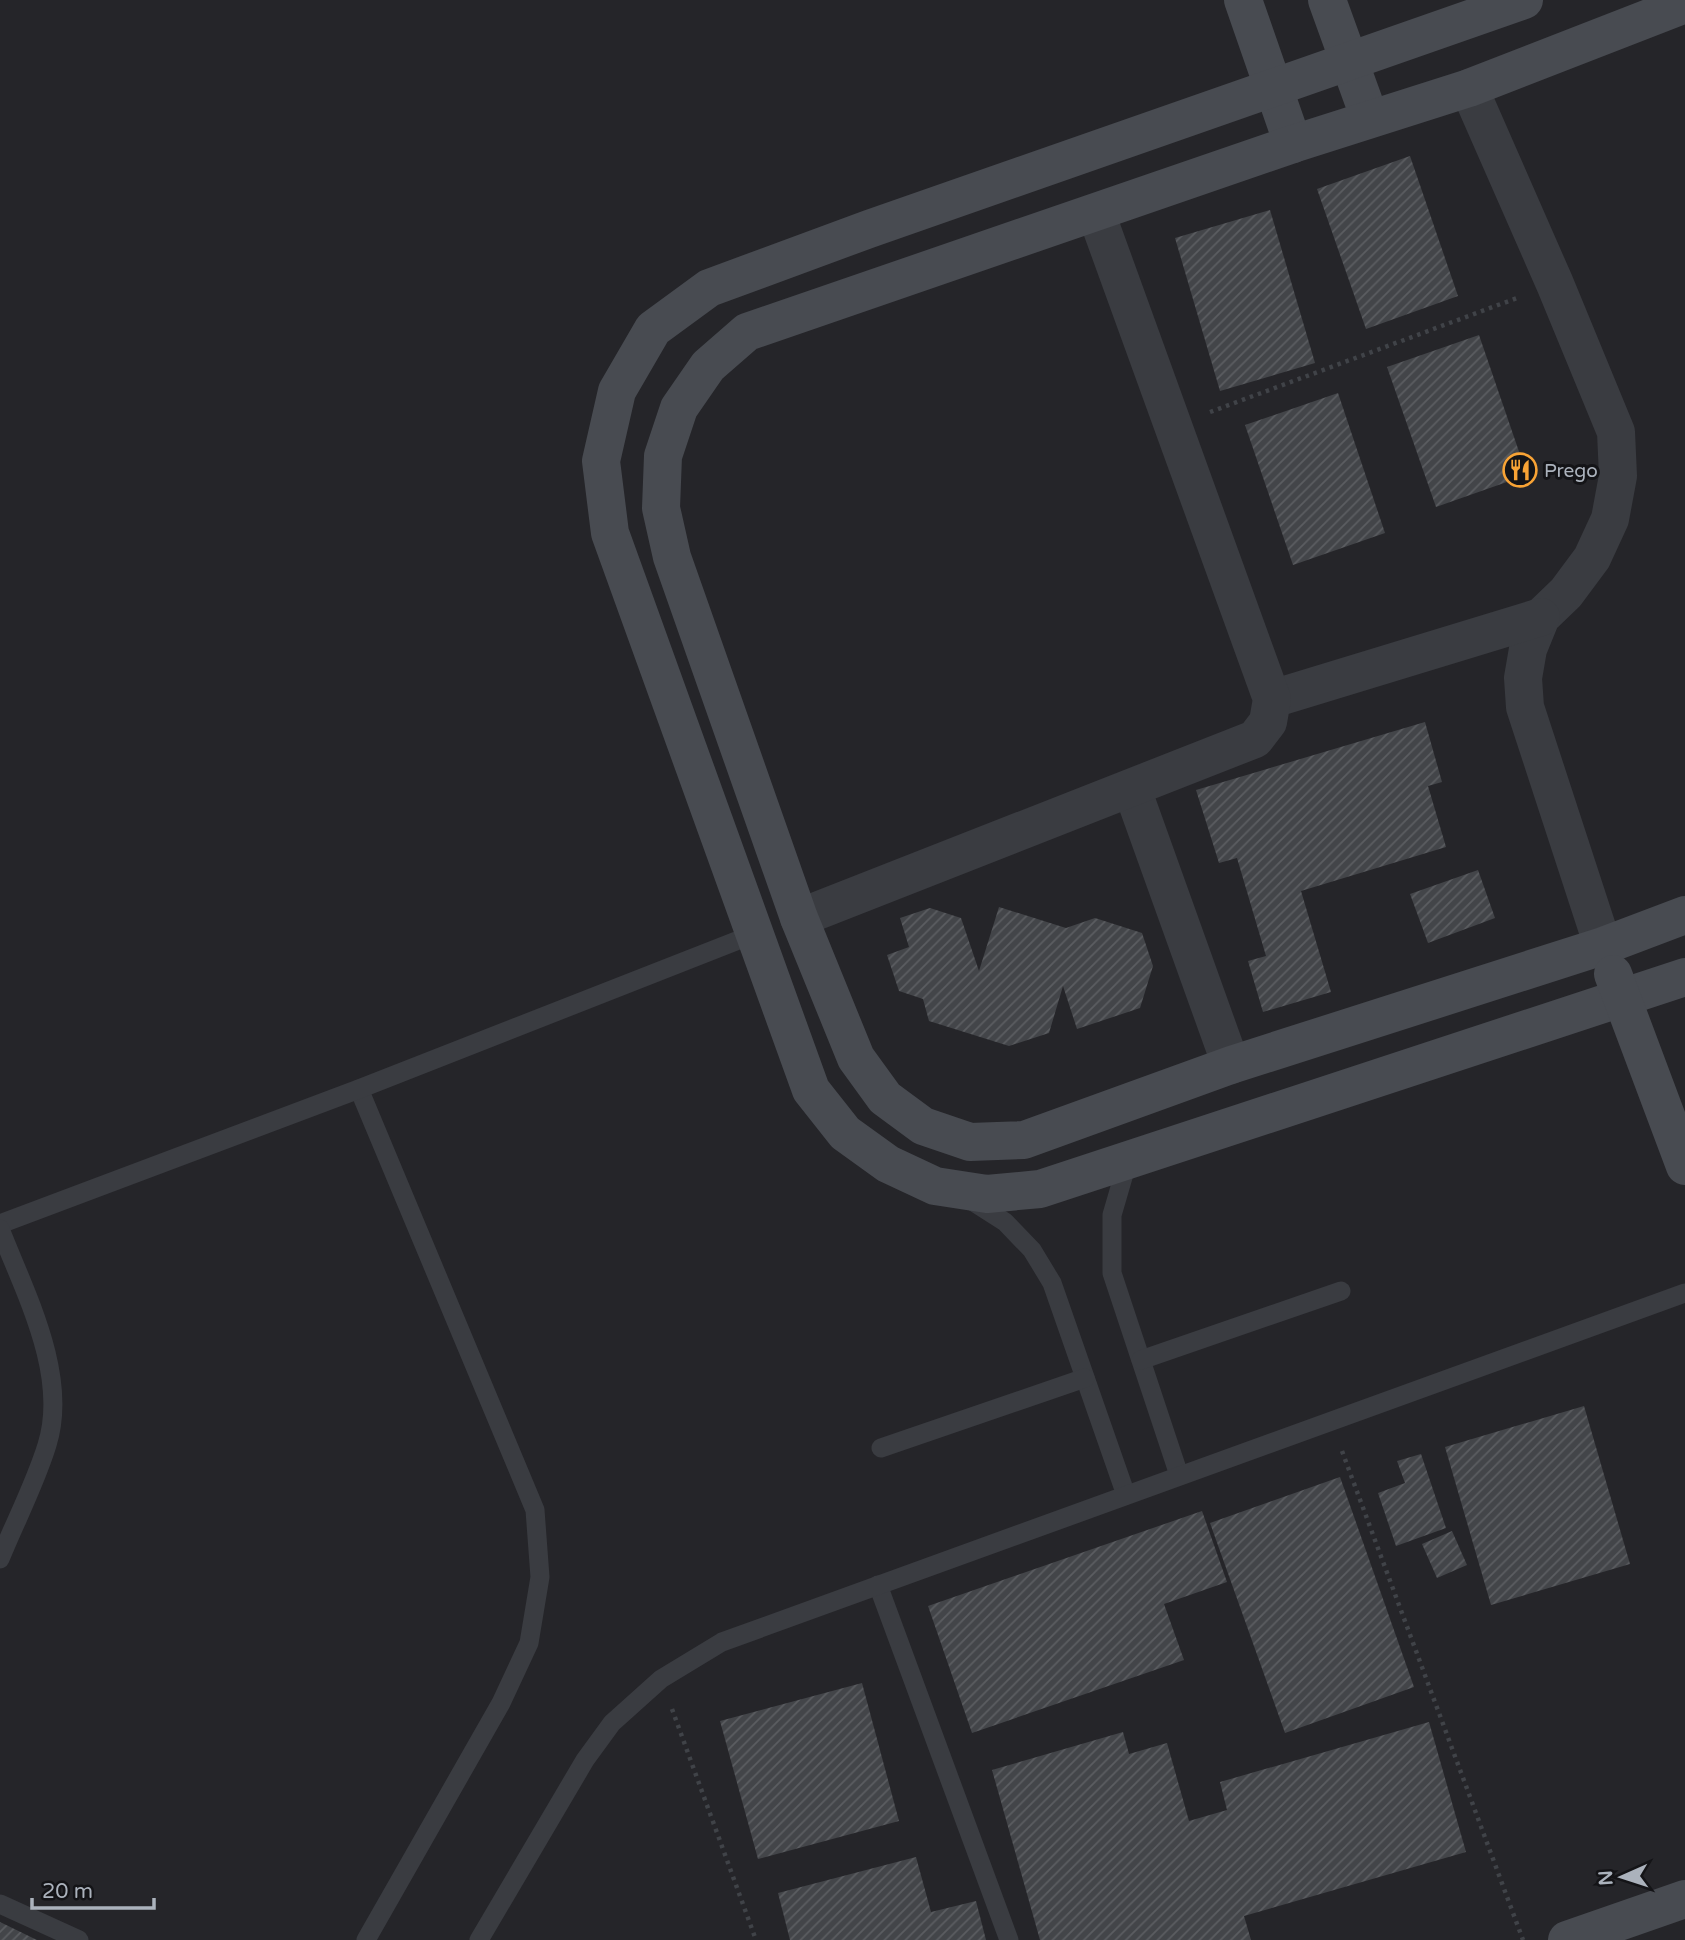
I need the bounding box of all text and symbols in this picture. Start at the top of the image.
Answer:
restaurant icon: Prego [1501,451,1539,489]
place label: Prego [1544,460,1598,482]
north arrow [1587,1842,1657,1912]
scale bar [32,1867,154,1911]
text: N [1595,1870,1617,1886]
text: 20 m [42,1879,93,1904]

